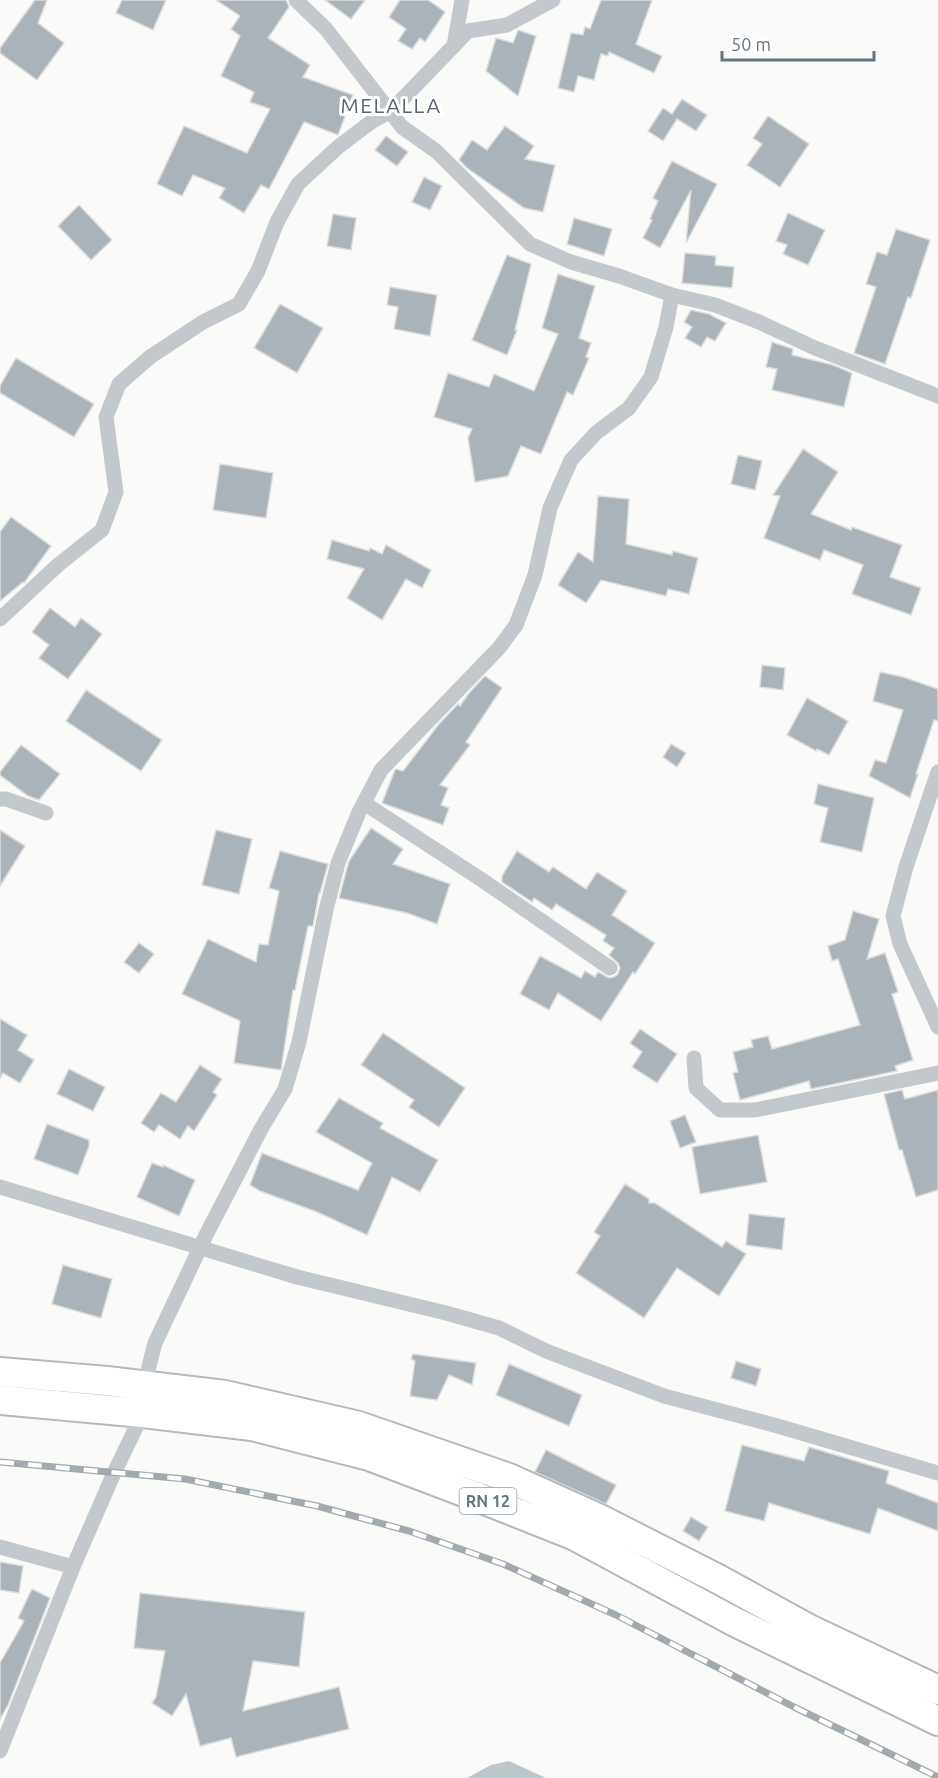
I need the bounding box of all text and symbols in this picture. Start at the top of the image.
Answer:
scale bar [722,24,874,62]
text: 50 m [731,34,771,54]
district label: MELALLA [340,93,442,117]
road number: RN 12 [460,1488,516,1514]

